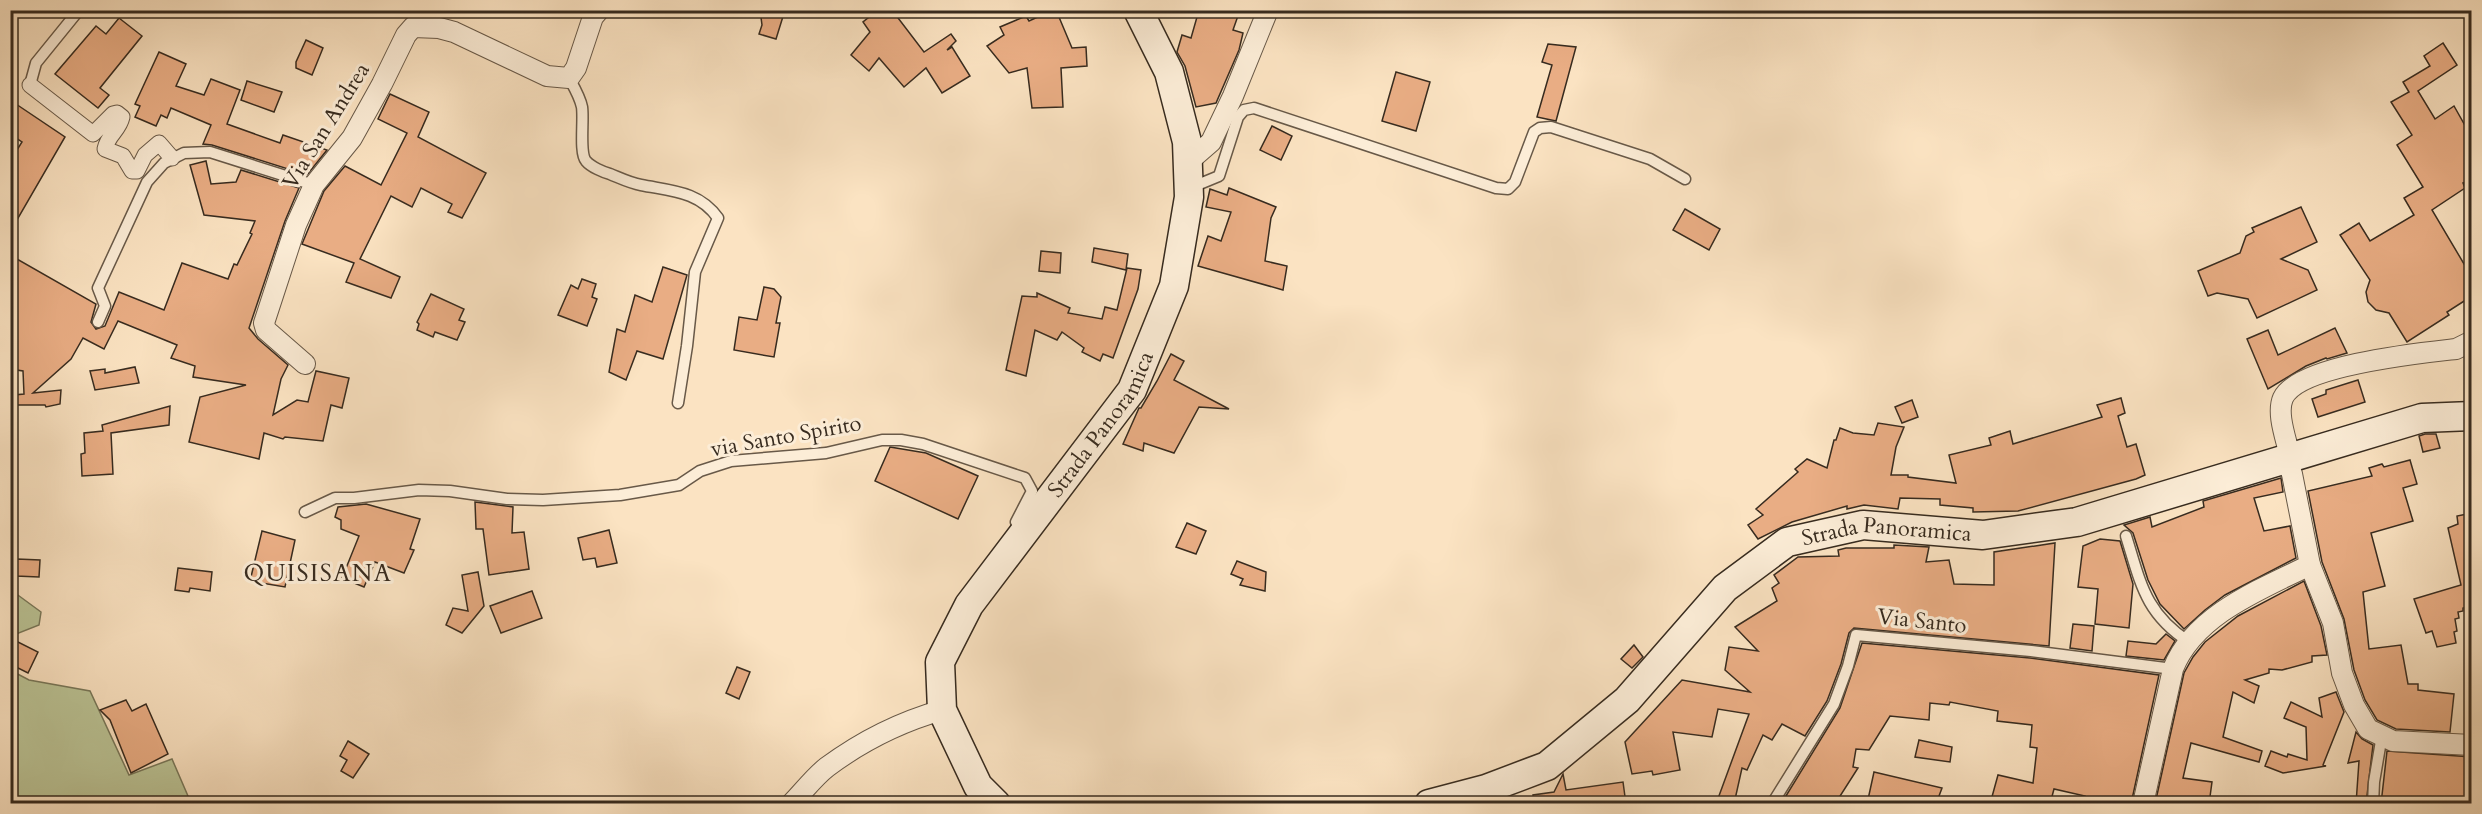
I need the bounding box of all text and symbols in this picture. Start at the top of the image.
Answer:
street label: Via San Andrea [275,57,377,195]
street label: Strada Panoramica [1041,346,1161,504]
street label: via Santo Spirito [708,408,864,464]
street label: Strada Panoramica [1799,510,1973,553]
district label: QUISISANA [244,557,392,590]
street label: Via Santo [1876,601,1968,641]

